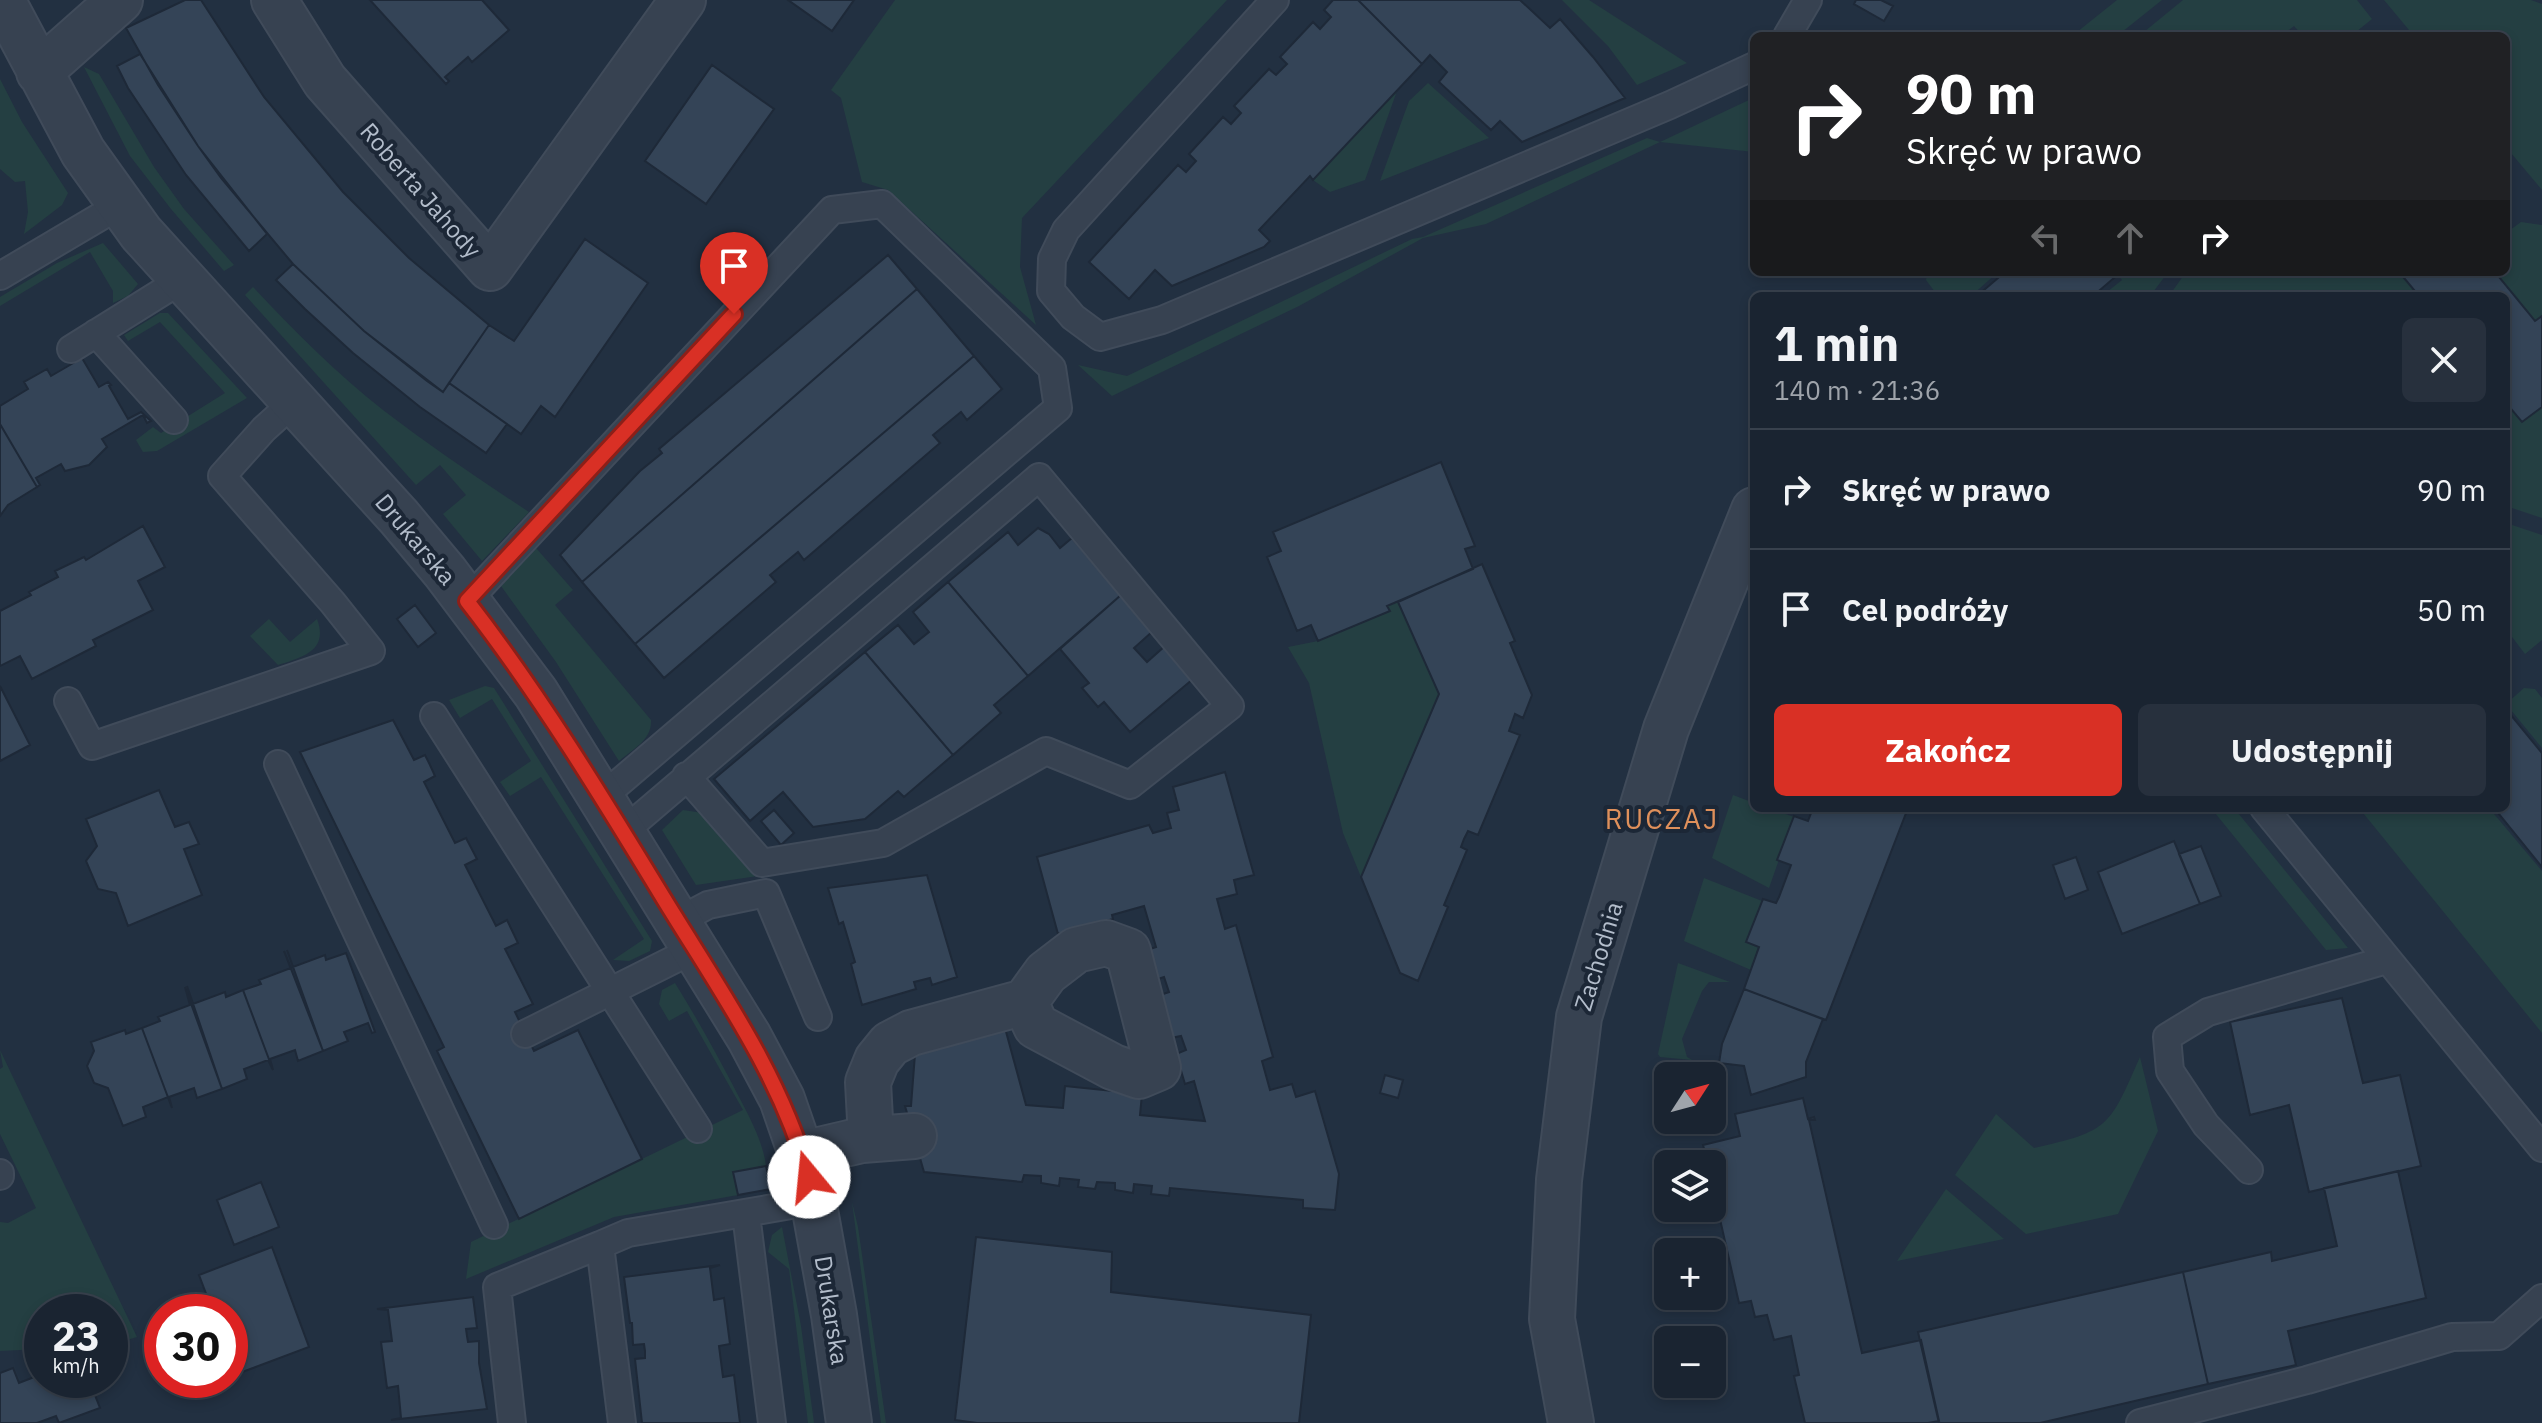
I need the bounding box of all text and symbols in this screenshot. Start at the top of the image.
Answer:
text: 90 m [1906,57,2036,129]
icon: right [1774,64,1878,168]
street label: Roberta Jahody [353,116,489,264]
text: Skręć w prawo [1906,127,2142,174]
icon: left [2024,216,2068,260]
icon: ahead [2108,216,2152,260]
icon: right [2192,216,2236,260]
pin [700,232,768,314]
icon: arrive [712,244,756,288]
text: 1 min [1774,312,1899,374]
button: close [2402,318,2486,402]
text: 140 m · 21:36 [1774,373,1940,407]
icon: right [1774,467,1818,511]
text: Skręć w prawo [1842,470,2050,509]
text: 90 m [2417,470,2486,509]
street label: Drukarska [368,487,464,591]
icon: arrive [1774,587,1818,631]
text: Cel podróży [1842,590,2008,629]
text: 50 m [2417,590,2486,629]
button: Zakończ [1774,704,2122,796]
button: Udostępnij [2138,704,2486,796]
district label: RUCZAJ [1605,800,1719,837]
street label: Zachodnia [1566,897,1630,1014]
north arrow [1654,1062,1726,1134]
map controls [1654,1062,1726,1398]
position arrow [767,1135,851,1219]
button: layers [1654,1150,1726,1222]
button: + [1654,1238,1726,1310]
street label: Drukarska [808,1253,856,1367]
speed limit sign: 30 [144,1294,248,1398]
text: 23 [52,1310,100,1362]
button: − [1654,1326,1726,1398]
text: km/h [52,1352,100,1379]

